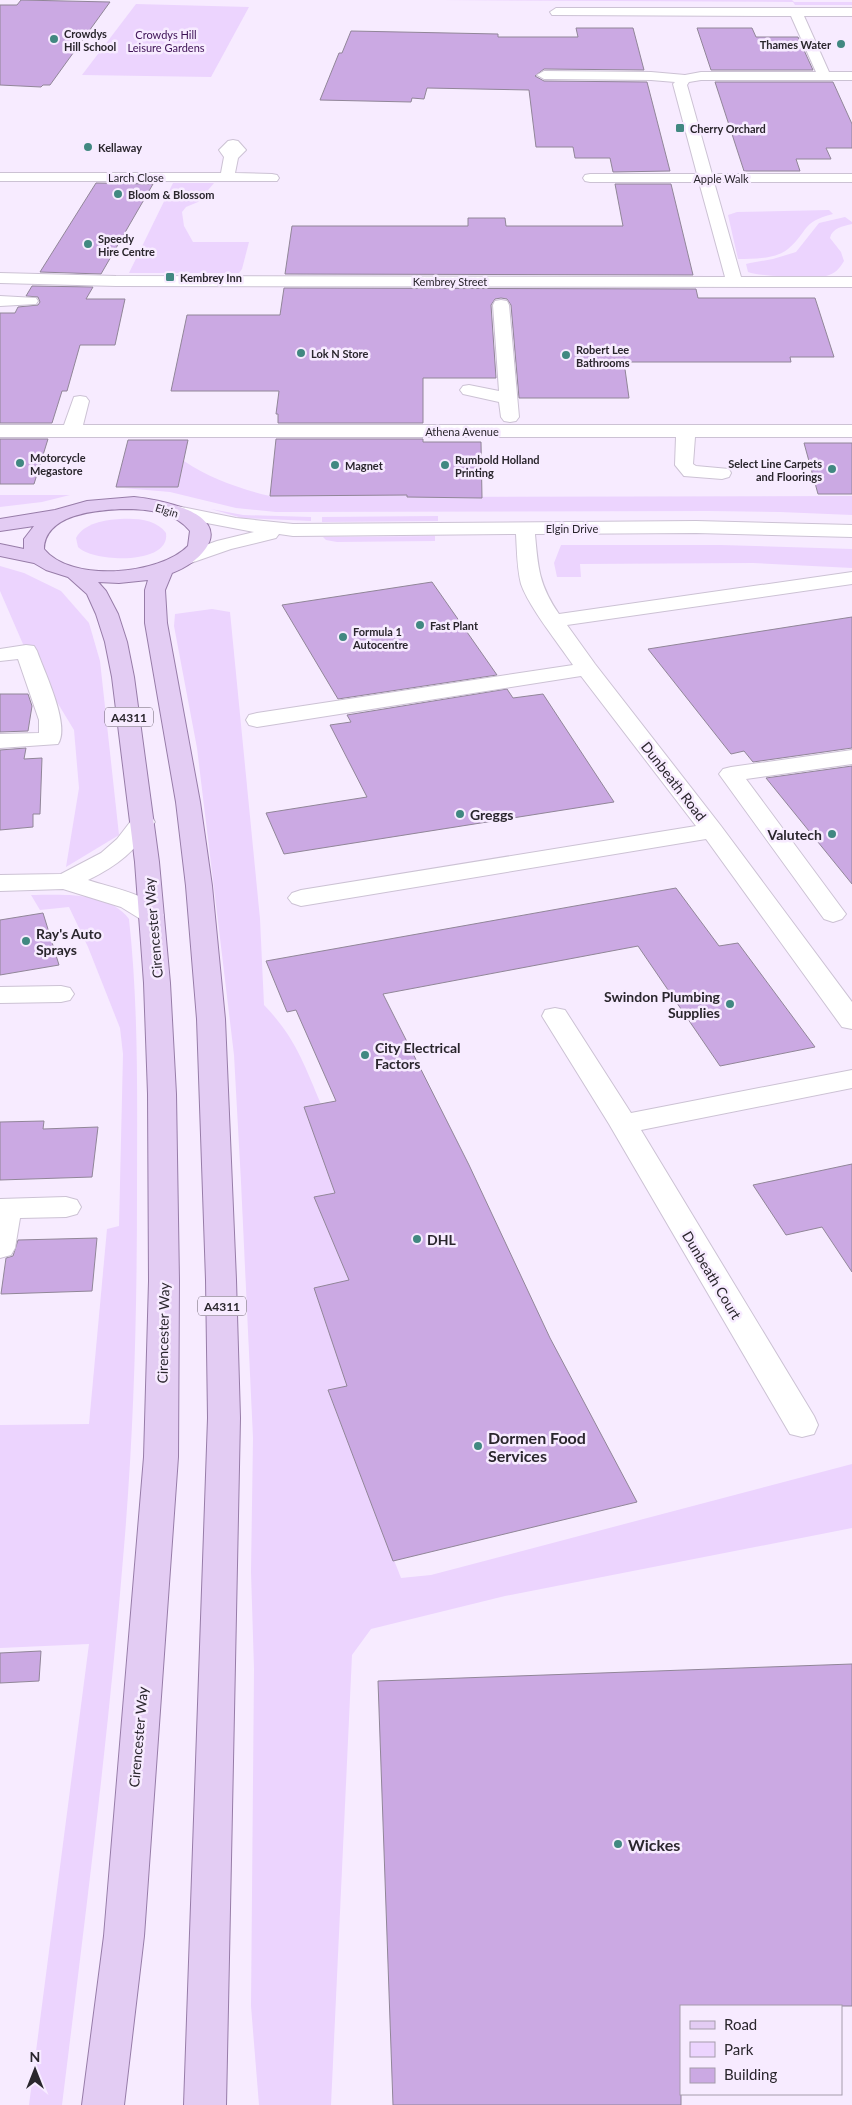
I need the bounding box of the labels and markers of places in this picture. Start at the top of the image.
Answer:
place label: Crowdys Hill School [64,27,116,53]
marker: Crowdys Hill School [48,33,60,45]
place label: Thames Water [760,38,832,51]
marker: Thames Water [835,38,847,50]
marker: Cherry Orchard [674,122,686,134]
place label: Cherry Orchard [690,122,766,135]
marker: Kellaway [82,141,94,153]
place label: Kellaway [98,141,142,154]
marker: Bloom & Blossom [112,188,124,200]
place label: Bloom & Blossom [128,188,214,201]
place label: Speedy Hire Centre [98,232,155,258]
marker: Speedy Hire Centre [82,238,94,250]
marker: Kembrey Inn [164,271,176,283]
place label: Kembrey Inn [180,271,242,284]
place label: Robert Lee Bathrooms [576,343,630,369]
marker: Lok N Store [295,347,307,359]
place label: Lok N Store [311,347,369,360]
marker: Robert Lee Bathrooms [560,349,572,361]
place label: Motorcycle Megastore [30,451,86,477]
place label: Rumbold Holland Printing [455,453,540,479]
marker: Motorcycle Megastore [14,457,26,469]
place label: Select Line Carpets and Floorings [728,457,822,483]
marker: Magnet [329,459,341,471]
place label: Magnet [345,459,384,472]
marker: Rumbold Holland Printing [439,459,451,471]
marker: Select Line Carpets and Floorings [826,463,838,475]
marker: Fast Plant [414,619,426,631]
place label: Fast Plant [430,619,479,632]
place label: Formula 1 Autocentre [352,625,408,651]
marker: Formula 1 Autocentre [337,631,349,643]
place label: Greggs [470,806,513,823]
marker: Greggs [454,808,466,820]
place label: Valutech [767,826,822,843]
marker: Valutech [826,828,838,840]
place label: Ray's Auto Sprays [36,925,102,958]
marker: Ray's Auto Sprays [20,935,32,947]
place label: Swindon Plumbing Supplies [604,988,721,1021]
marker: Swindon Plumbing Supplies [724,998,736,1010]
place label: City Electrical Factors [375,1039,461,1072]
marker: City Electrical Factors [359,1049,371,1061]
place label: DHL [427,1231,456,1248]
marker: DHL [411,1233,423,1245]
place label: Dormen Food Services [488,1428,586,1465]
marker: Dormen Food Services [472,1440,484,1452]
place label: Wickes [628,1835,680,1854]
marker: Wickes [612,1838,624,1850]

